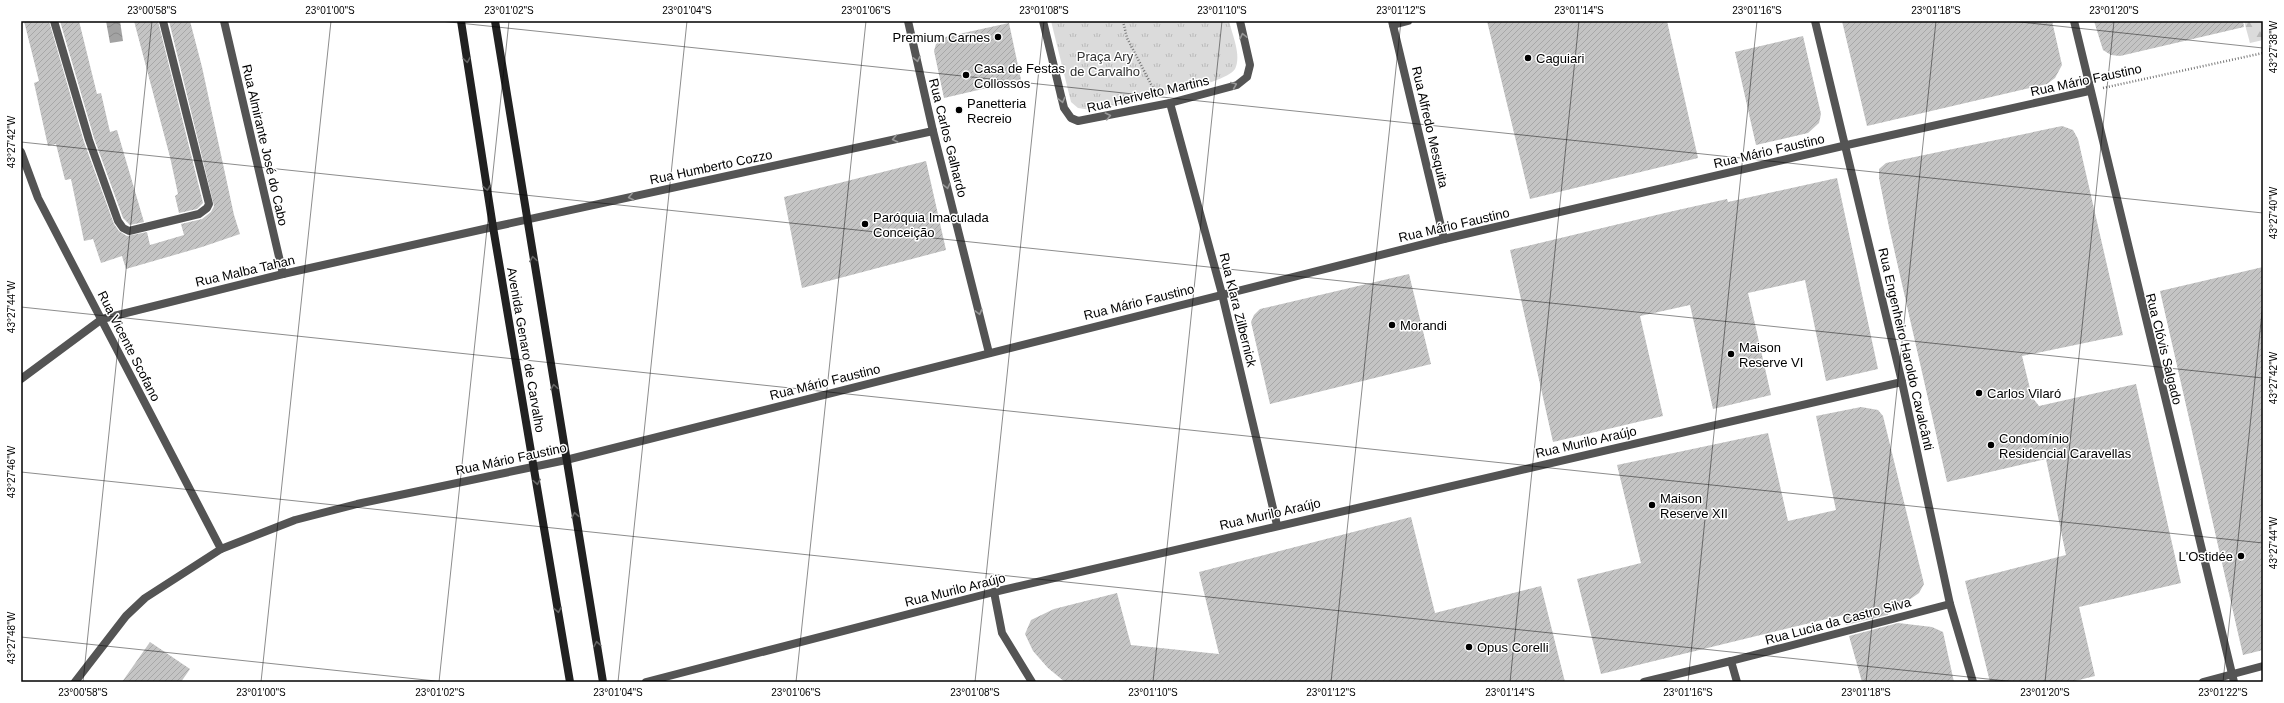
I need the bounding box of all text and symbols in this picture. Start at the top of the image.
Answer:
text: 23°00'58"S [127,5,177,16]
text: 23°01'00"S [305,5,355,16]
text: 23°01'02"S [484,5,534,16]
text: 23°01'04"S [662,5,712,16]
text: 23°01'06"S [841,5,891,16]
text: 23°01'08"S [1019,5,1069,16]
text: 23°01'10"S [1197,5,1247,16]
text: 23°01'12"S [1376,5,1426,16]
text: 23°01'14"S [1554,5,1604,16]
text: 23°01'16"S [1732,5,1782,16]
text: 23°01'18"S [1911,5,1961,16]
text: 23°01'20"S [2089,5,2139,16]
text: 43°27'38"W [2268,20,2279,73]
place label: Premium Carnes [892,30,990,45]
marker: Premium Carnes [993,32,1003,42]
one-way arrow [1240,32,1248,39]
park label: Praça Ary de Carvalho [1070,49,1140,79]
place label: Caguiari [1536,51,1585,66]
marker: Caguiari [1523,53,1533,63]
one-way arrow [912,55,921,62]
one-way arrow [462,56,471,63]
place label: Casa de Festas Collossos [974,61,1066,91]
street label: Rua Mário Faustino [2029,61,2143,99]
street label: Rua Almirante José do Cabo [239,63,291,227]
street label: Rua Alfredo Mesquita [1409,65,1451,190]
marker: Casa de Festas Collossos [961,70,971,80]
street label: Rua Herivelto Martins [1085,73,1211,115]
street label: Rua Carlos Galhardo [926,77,970,199]
one-way arrow [1231,82,1238,90]
place label: Panetteria Recreio [967,96,1027,126]
one-way arrow [1058,96,1066,103]
marker: Panetteria Recreio [954,105,964,115]
one-way arrow [1105,113,1112,121]
text: 43°27'42"W [6,115,17,168]
street label: Rua Mário Faustino [1712,131,1826,171]
one-way arrow [892,135,898,143]
street label: Rua Humberto Cozzo [648,147,774,187]
one-way arrow [942,182,951,189]
one-way arrow [482,185,491,191]
text: 43°27'40"W [2268,186,2279,239]
one-way arrow [628,192,635,200]
street label: Rua Mário Faustino [1397,205,1511,245]
place label: Paróquia Imaculada Conceição [873,210,989,240]
marker: Paróquia Imaculada Conceição [860,219,870,229]
street label: Rua Engenheiro Haroldo Cavalcânti [1875,246,1937,452]
street label: Rua Klara Zilbernick [1217,251,1260,369]
street label: Rua Malba Tahan [194,252,296,290]
one-way arrow [529,256,538,262]
street label: Avenida Genaro de Carvalho [504,266,548,434]
text: 43°27'44"W [6,280,17,333]
street label: Rua Mário Faustino [1082,281,1196,323]
street label: Rua Vicente Scofano [95,288,163,404]
street label: Rua Clóvis Salgado [2143,292,2185,406]
one-way arrow [974,308,982,315]
place label: Morandi [1400,318,1447,333]
marker: Morandi [1387,320,1397,330]
place label: Maison Reserve VI [1739,340,1803,370]
marker: Maison Reserve VI [1726,349,1736,359]
text: 43°27'42"W [2268,351,2279,404]
street label: Rua Mário Faustino [768,361,882,403]
one-way arrow [550,384,559,390]
place label: Carlos Vilaró [1987,386,2061,401]
marker: Carlos Vilaró [1974,388,1984,398]
street label: Rua Murilo Araújo [1534,423,1638,461]
place label: Condomínio Residencial Caravellas [1999,431,2132,461]
street label: Rua Mário Faustino [454,440,568,478]
marker: Condomínio Residencial Caravellas [1986,440,1996,450]
text: 43°27'46"W [6,445,17,498]
one-way arrow [532,479,540,485]
place label: Maison Reserve XII [1660,491,1728,521]
street label: Rua Murilo Araújo [1218,495,1322,533]
marker: Maison Reserve XII [1647,500,1657,510]
one-way arrow [571,512,580,518]
text: 43°27'44"W [2268,516,2279,569]
place label: L'Ostidée [2178,549,2233,564]
marker: L'Ostidée [2236,551,2246,561]
street label: Rua Murilo Araújo [903,570,1007,610]
street label: Rua Lucia da Castro Silva [1763,594,1913,648]
one-way arrow [553,607,562,613]
text: 43°27'48"W [6,611,17,664]
one-way arrow [593,640,602,647]
place label: Opus Corelli [1477,640,1549,655]
marker: Opus Corelli [1464,642,1474,652]
text: 23°00'58"S [58,687,108,698]
text: 23°01'00"S [236,687,286,698]
text: 23°01'02"S [415,687,465,698]
text: 23°01'04"S [593,687,643,698]
text: 23°01'06"S [771,687,821,698]
text: 23°01'08"S [950,687,1000,698]
text: 23°01'10"S [1128,687,1178,698]
text: 23°01'12"S [1306,687,1356,698]
text: 23°01'14"S [1485,687,1535,698]
text: 23°01'16"S [1663,687,1713,698]
text: 23°01'18"S [1841,687,1891,698]
text: 23°01'20"S [2020,687,2070,698]
text: 23°01'22"S [2198,687,2248,698]

